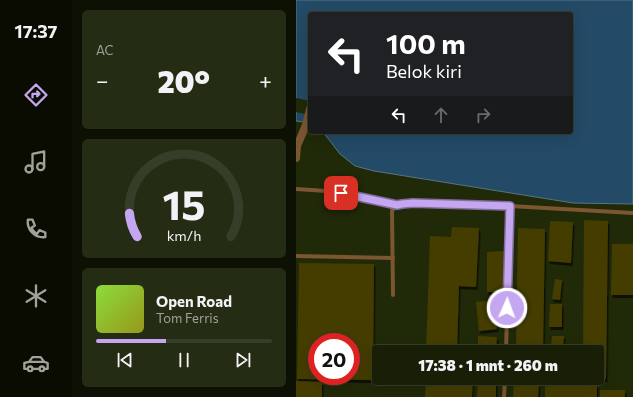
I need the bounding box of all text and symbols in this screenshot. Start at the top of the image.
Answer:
text: 17:37 [14,20,58,42]
text: 100 m [386,26,466,60]
icon: left [320,28,372,80]
text: AC [96,42,114,58]
text: Belok kiri [386,60,462,82]
text: 20° [157,62,210,99]
text: − [96,67,109,94]
text: + [259,67,272,94]
icon: directions [22,81,50,109]
icon: left [388,104,410,126]
icon: ahead [430,104,452,126]
icon: right [472,104,494,126]
icon: music [22,148,50,176]
pin [324,176,358,210]
text: 15 [162,177,206,228]
icon: arrive [330,182,352,204]
icon: phone [22,215,50,243]
text: km/h [167,225,201,243]
icon: climate [22,282,50,310]
position arrow [486,287,528,329]
text: Open Road [156,292,232,310]
text: Tom Ferris [156,310,219,326]
speed limit sign: 20 [308,333,360,385]
icon: car [22,349,50,377]
icon: previous [114,349,136,371]
icon: pause [173,349,195,371]
icon: next [232,349,254,371]
text: 17:38 · 1 mnt · 260 m [418,356,558,374]

